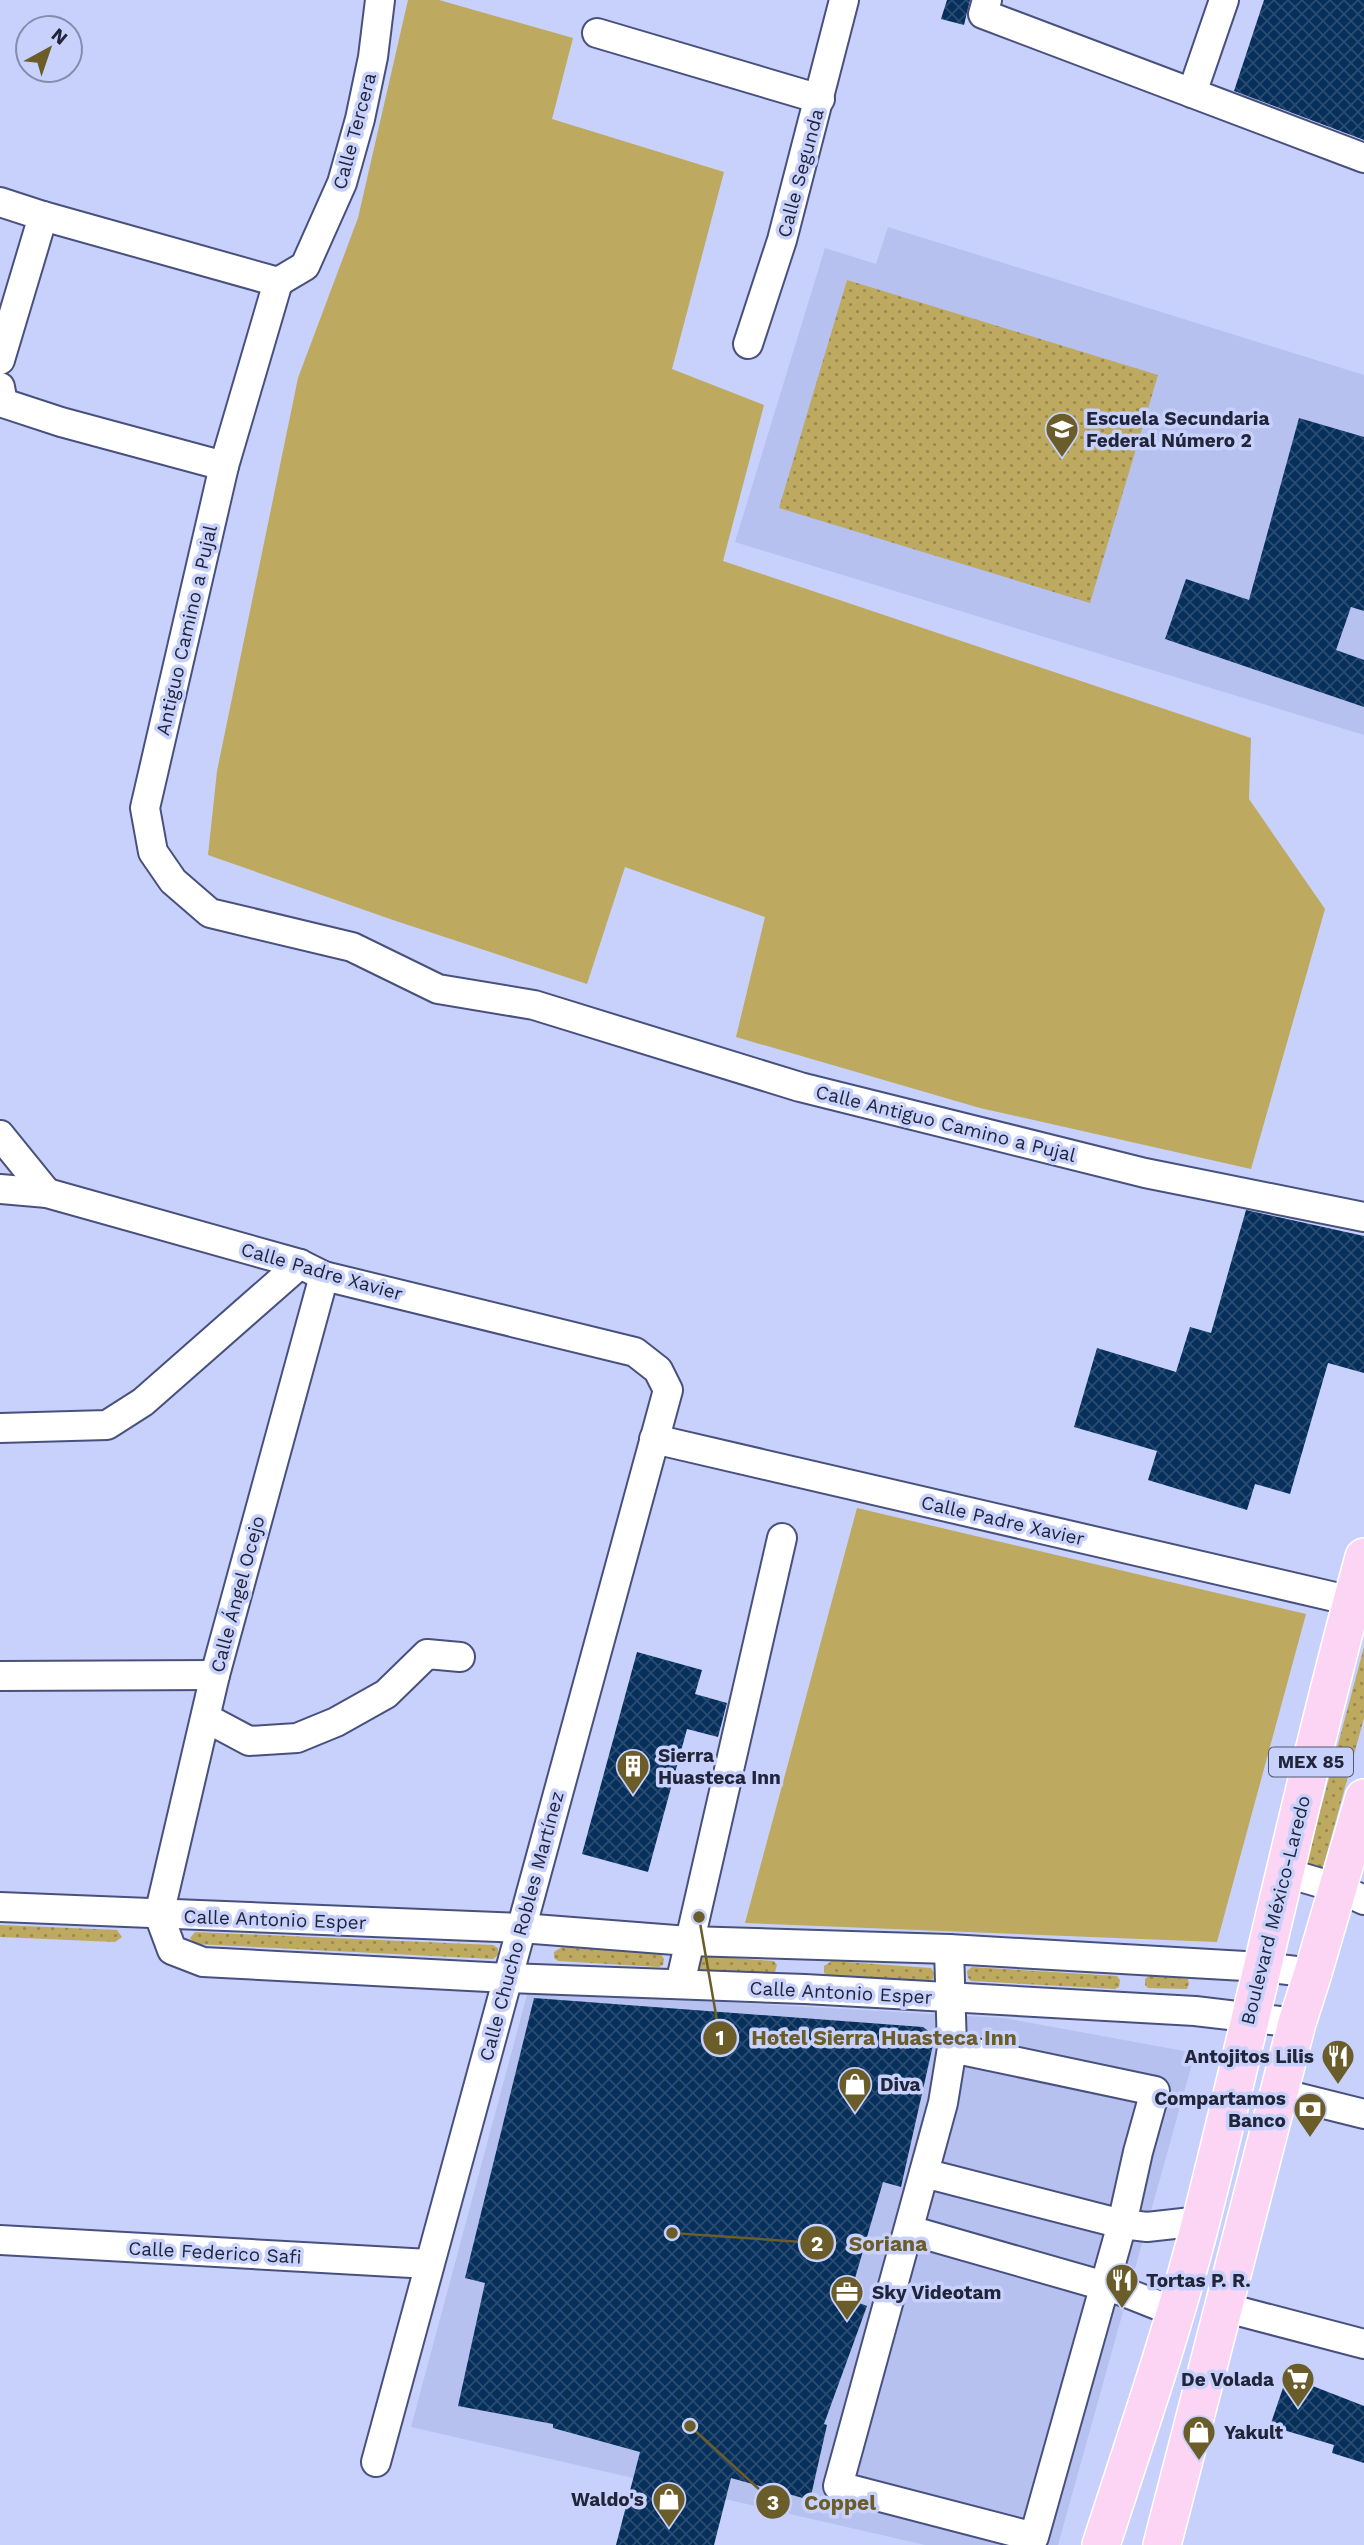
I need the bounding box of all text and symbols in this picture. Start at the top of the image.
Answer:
north arrow [14,14,84,84]
text: N [47,23,72,50]
street label: Calle Tercera [328,70,381,192]
street label: Calle Segunda [772,106,829,240]
place label: Escuela Secundaria Federal Número 2 [1086,407,1269,452]
school or university icon: Escuela Secundaria Federal Número 2 [1043,410,1081,459]
street label: Antiguo Camino a Pujal [151,522,222,738]
street label: Calle Antiguo Camino a Pujal [813,1080,1079,1167]
street label: Calle Padre Xavier [238,1237,406,1306]
street label: Calle Padre Xavier [919,1490,1087,1551]
street label: Calle Ángel Ocejo [205,1513,269,1675]
place label: Sierra Huasteca Inn [658,1744,781,1789]
building icon: Sierra Huasteca Inn [614,1747,652,1796]
road number: MEX 85 [1269,1748,1353,1777]
street label: Calle Chucho Robles Martínez [474,1789,569,2064]
street label: Boulevard México-Laredo [1236,1793,1315,2027]
street label: Calle Antonio Esper [183,1905,367,1934]
street label: Calle Antonio Esper [749,1976,933,2009]
callout: Hotel Sierra Huasteca Inn [702,2017,1031,2059]
text: 1 [715,2025,725,2050]
text: Hotel Sierra Huasteca Inn [751,2025,1017,2050]
restaurant icon: Antojitos Lilis [1319,2037,1357,2086]
place label: Antojitos Lilis [1185,2045,1314,2068]
shop icon: Diva [836,2065,874,2114]
place label: Diva [880,2073,921,2096]
place label: Compartamos Banco [1154,2087,1286,2132]
bank icon: Compartamos Banco [1291,2090,1329,2139]
callout: Soriana [800,2222,941,2264]
text: 2 [811,2231,823,2256]
text: Soriana [849,2231,928,2256]
street label: Calle Federico Safi [128,2236,302,2269]
restaurant icon: Tortas P. R. [1103,2261,1141,2310]
place label: Tortas P. R. [1146,2269,1251,2292]
office icon: Sky Videotam [828,2273,866,2322]
place label: Sky Videotam [872,2281,1001,2304]
supermarket icon: De Volada [1279,2360,1317,2409]
place label: De Volada [1181,2368,1274,2391]
shop icon: Yakult [1180,2413,1218,2462]
place label: Yakult [1224,2421,1284,2444]
shop icon: Waldo's [650,2480,688,2529]
callout: Coppel [755,2481,890,2523]
place label: Waldo's [571,2488,644,2511]
text: 3 [767,2490,779,2515]
text: Coppel [804,2490,876,2515]

